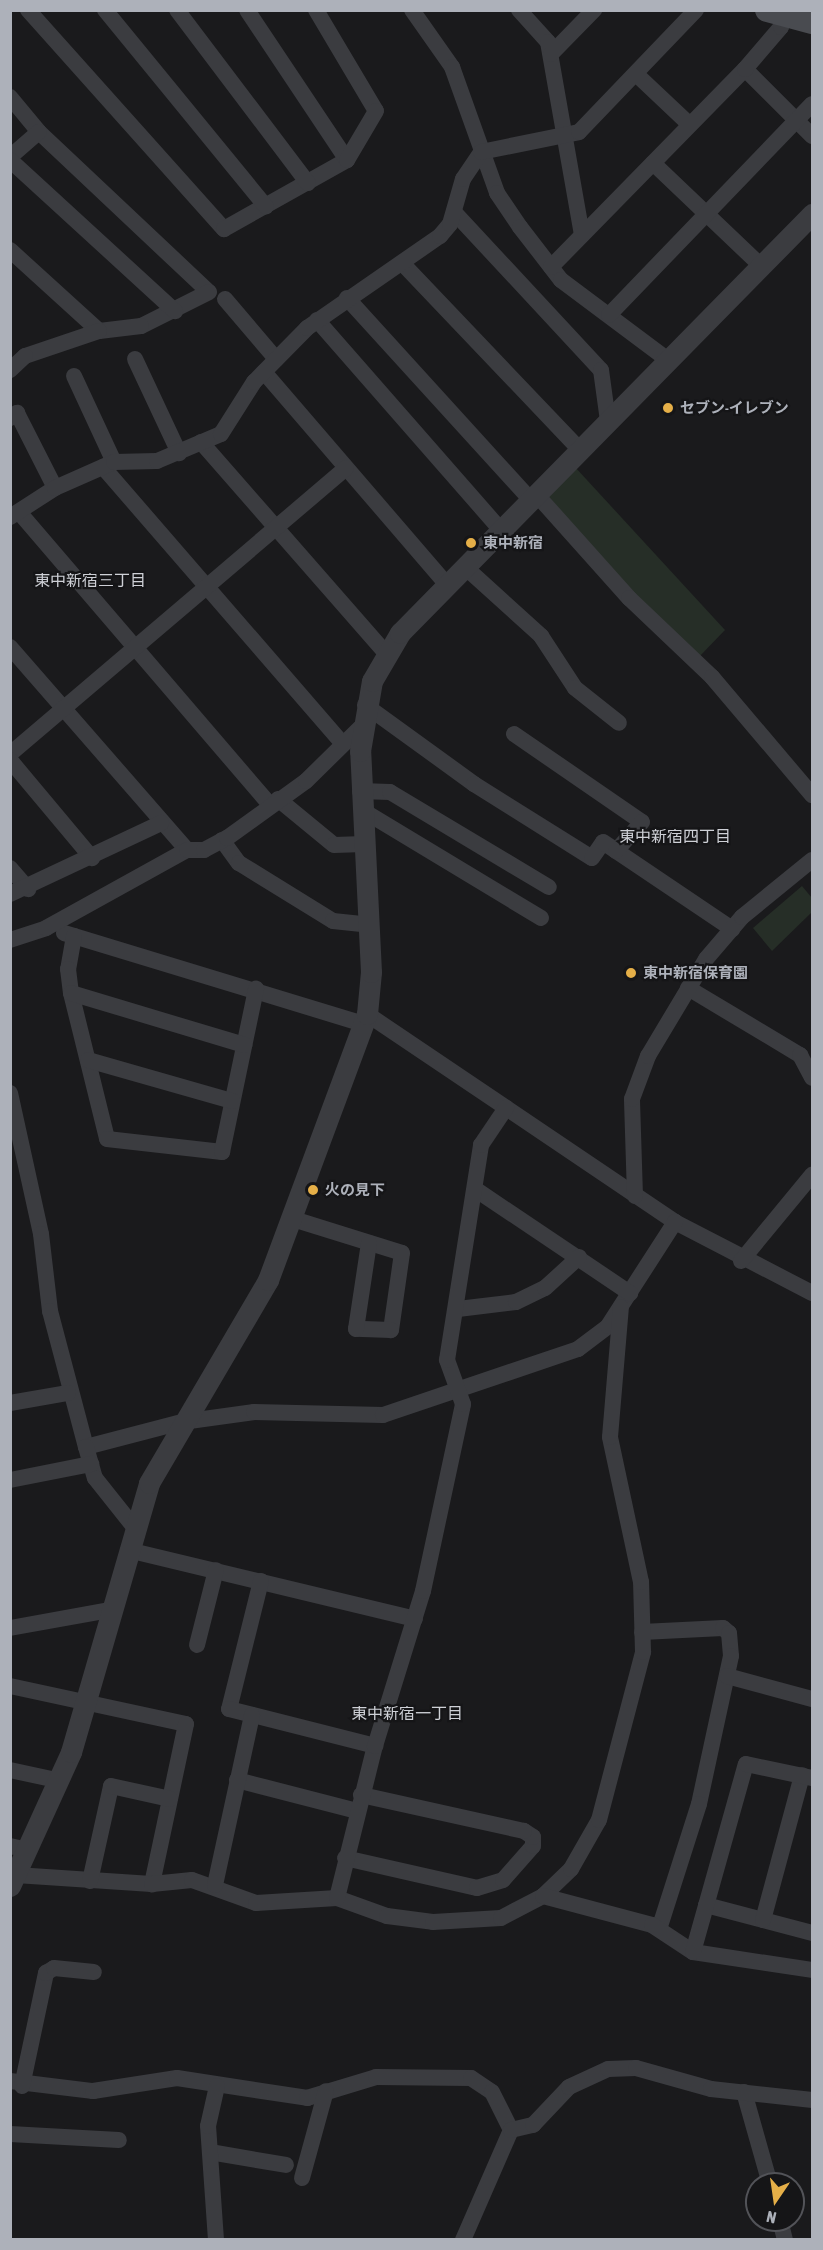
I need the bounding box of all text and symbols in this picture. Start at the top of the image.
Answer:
place label: セブン-イレブン [680,399,789,417]
marker: セブン-イレブン [661,401,675,415]
place label: 東中新宿 [483,534,543,552]
marker: 東中新宿 [464,536,478,550]
district label: 東中新宿三丁目 [34,570,146,590]
district label: 東中新宿四丁目 [619,826,731,846]
place label: 東中新宿保育園 [643,964,748,982]
marker: 東中新宿保育園 [624,966,638,980]
place label: 火の見下 [325,1181,385,1199]
marker: 火の見下 [306,1183,320,1197]
district label: 東中新宿一丁目 [351,1703,463,1723]
north arrow [745,2172,805,2232]
text: N [765,2208,778,2227]

